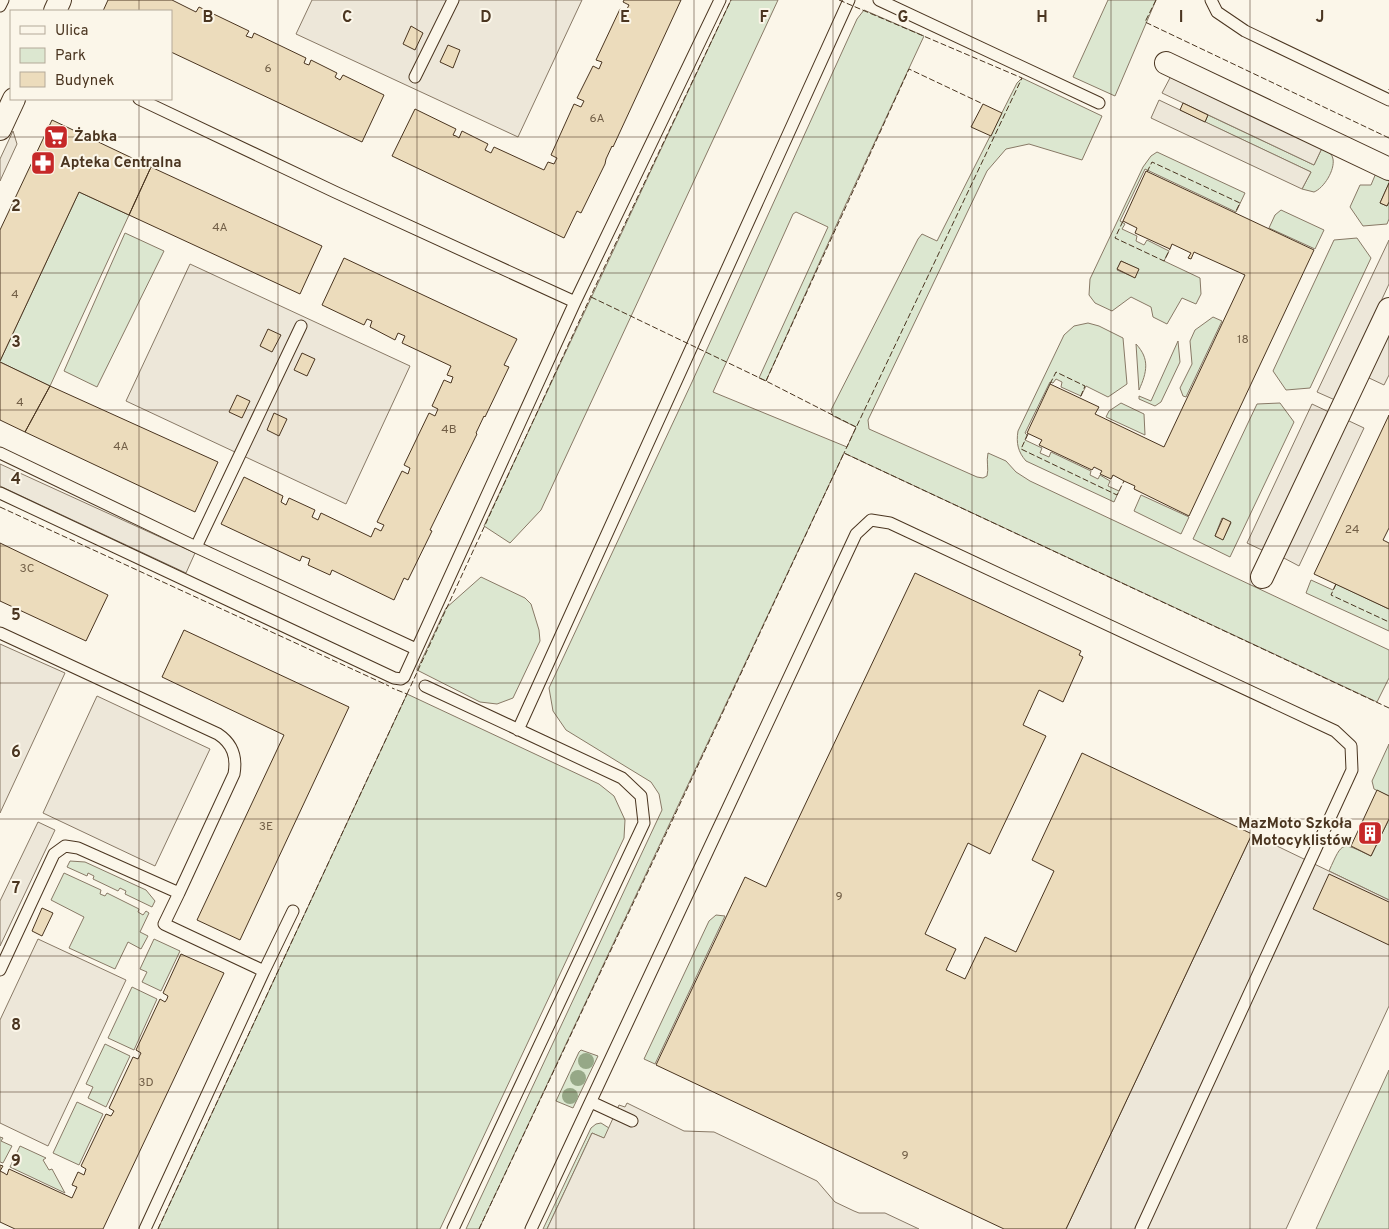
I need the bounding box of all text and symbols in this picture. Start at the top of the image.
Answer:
text: B [202,8,214,28]
text: C [342,8,352,28]
text: D [480,8,492,28]
text: E [620,8,630,28]
text: F [759,8,769,28]
text: G [898,8,908,28]
text: H [1036,8,1048,28]
text: I [1179,8,1183,28]
text: J [1316,8,1324,28]
legend [10,10,172,100]
text: Ulica [55,22,88,41]
text: Park [55,47,86,66]
house number: 6 [264,61,272,77]
text: Budynek [55,72,114,91]
house number: 6A [589,111,605,127]
supermarket icon: Żabka [43,124,69,150]
place label: Żabka [74,127,117,147]
pharmacy icon: Apteka Centralna [30,150,56,176]
place label: Apteka Centralna [60,154,182,173]
text: 2 [11,197,21,217]
house number: 4A [212,220,228,236]
house number: 4 [11,287,19,303]
house number: 18 [1237,332,1249,348]
text: 3 [11,333,21,353]
house number: 4 [16,395,24,411]
house number: 4B [441,422,457,438]
house number: 4A [113,439,129,455]
text: 4 [11,470,21,490]
house number: 24 [1345,522,1359,538]
house number: 3C [20,561,35,577]
text: 5 [11,606,21,626]
text: 6 [11,743,21,763]
place label: MazMoto Szkoła Motocyklistów [1238,815,1352,851]
house number: 3E [259,819,273,835]
building icon: MazMoto Szkoła Motocyklistów [1357,820,1383,846]
text: 7 [12,879,20,899]
house number: 9 [835,889,843,905]
text: 8 [11,1016,21,1036]
house number: 3D [138,1075,154,1091]
house number: 9 [901,1148,909,1164]
text: 9 [11,1152,21,1172]

